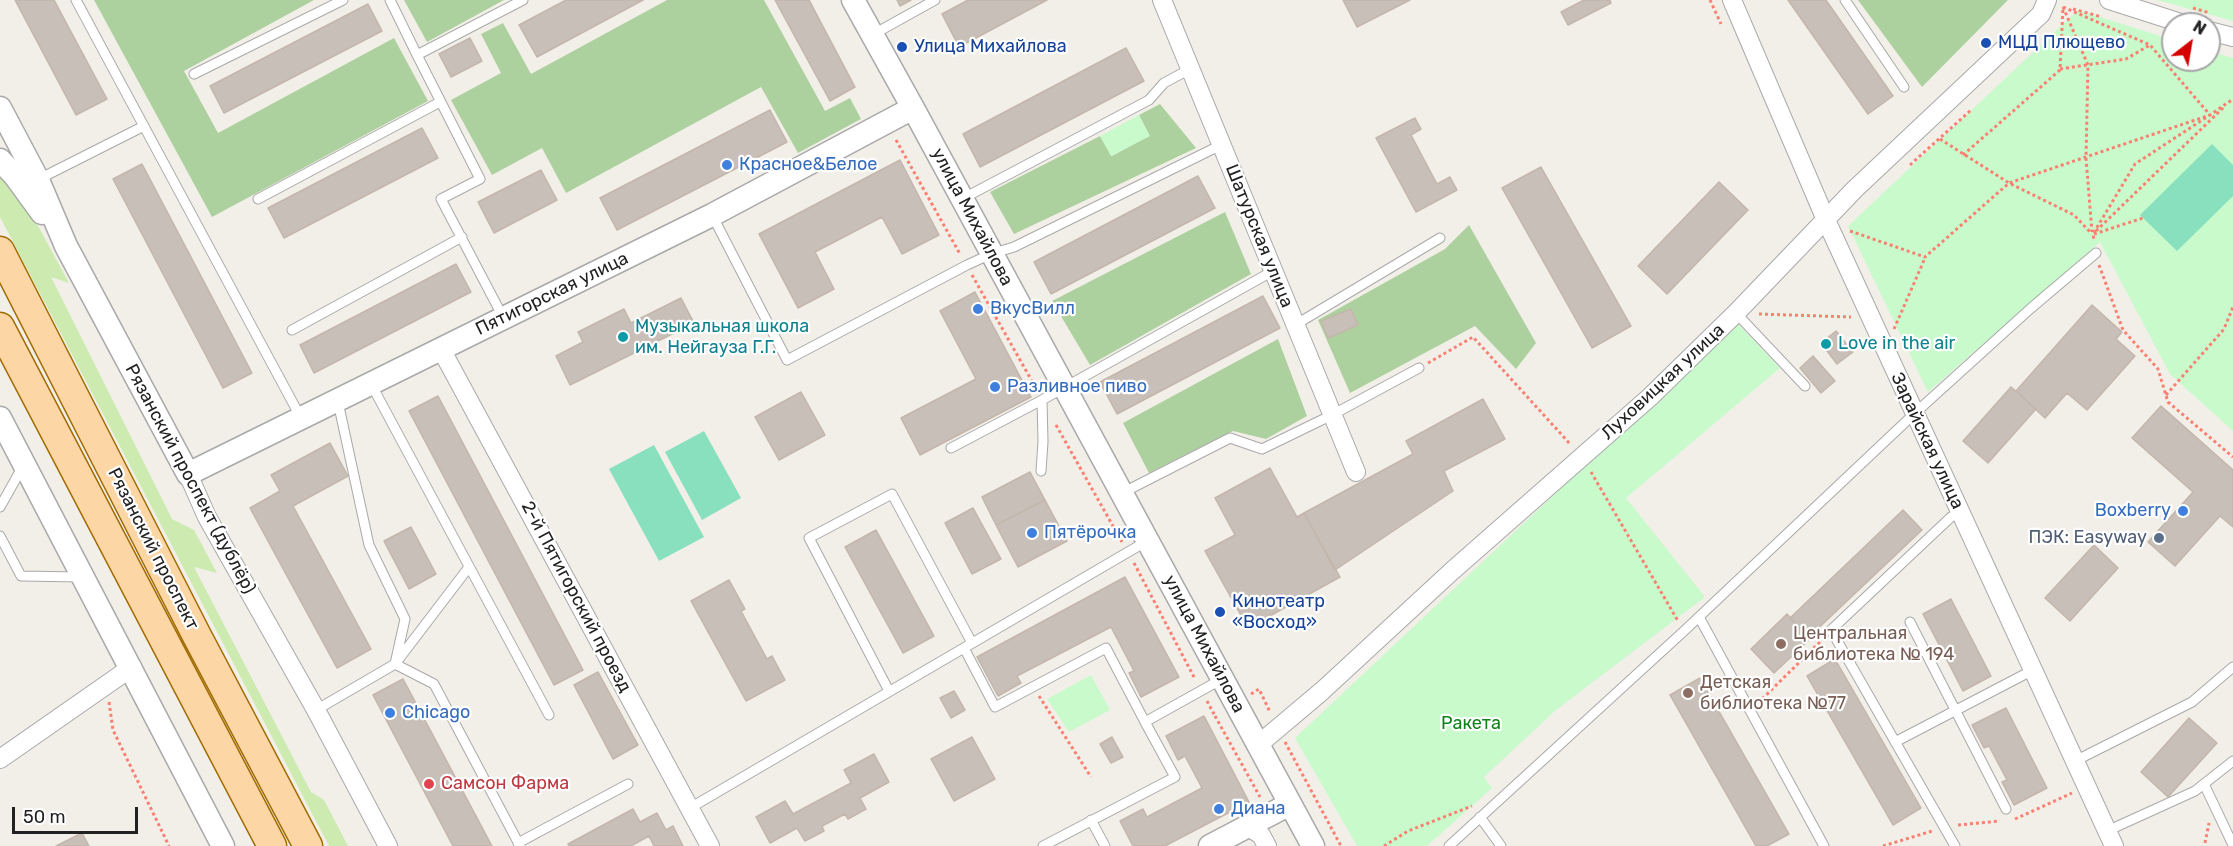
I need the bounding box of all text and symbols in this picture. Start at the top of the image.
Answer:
north arrow [2161,12,2221,72]
text: N [2190,17,2209,39]
place label: МЦД Плющево [1998,32,2125,54]
place label: Улица Михайлова [914,36,1067,58]
marker: МЦД Плющево [1979,36,1993,50]
marker: Улица Михайлова [895,40,909,54]
street label: улица Михайлова [927,144,1017,290]
place label: Красное&Белое [739,154,877,176]
marker: Красное&Белое [720,158,734,172]
street label: Шатурская улица [1220,161,1298,311]
street label: Пятигорская улица [472,248,632,340]
place label: ВкусВилл [990,298,1075,320]
marker: ВкусВилл [971,302,985,316]
place label: Музыкальная школа им. Нейгауза Г.Г. [635,316,809,358]
street label: Луховицкая улица [1597,319,1729,445]
marker: Музыкальная школа им. Нейгауза Г.Г. [616,330,630,344]
place label: Love in the air [1838,333,1955,355]
marker: Love in the air [1819,337,1833,351]
street label: Рязанский проспект (дублёр) [120,361,260,597]
street label: Зарайская улица [1886,369,1968,513]
place label: Разливное пиво [1007,376,1147,398]
marker: Разливное пиво [988,380,1002,394]
street label: Рязанский проспект [103,465,203,633]
street label: 2-й Пятигорский проезд [516,498,636,696]
place label: Boxberry [2095,500,2171,522]
marker: Boxberry [2176,504,2190,518]
place label: Пятёрочка [1044,522,1137,544]
marker: Пятёрочка [1025,526,1039,540]
place label: ПЭК: Easyway [2029,527,2147,549]
marker: ПЭК: Easyway [2152,531,2166,545]
street label: улица Михайлова [1159,571,1249,717]
place label: Кинотеатр «Восход» [1232,591,1325,634]
marker: Кинотеатр «Восход» [1213,605,1227,619]
place label: Центральная библиотека № 194 [1793,623,1954,666]
marker: Центральная библиотека № 194 [1774,637,1788,651]
place label: Детская библиотека №77 [1700,672,1846,714]
marker: Детская библиотека №77 [1681,686,1695,700]
place label: Chicago [402,702,470,724]
marker: Chicago [383,706,397,720]
park label: Ракета [1441,713,1501,735]
place label: Самсон Фарма [441,773,569,795]
marker: Самсон Фарма [422,777,436,791]
scale bar [15,795,141,833]
place label: Диана [1231,798,1286,820]
marker: Диана [1212,802,1226,816]
text: 50 m [23,806,66,828]

